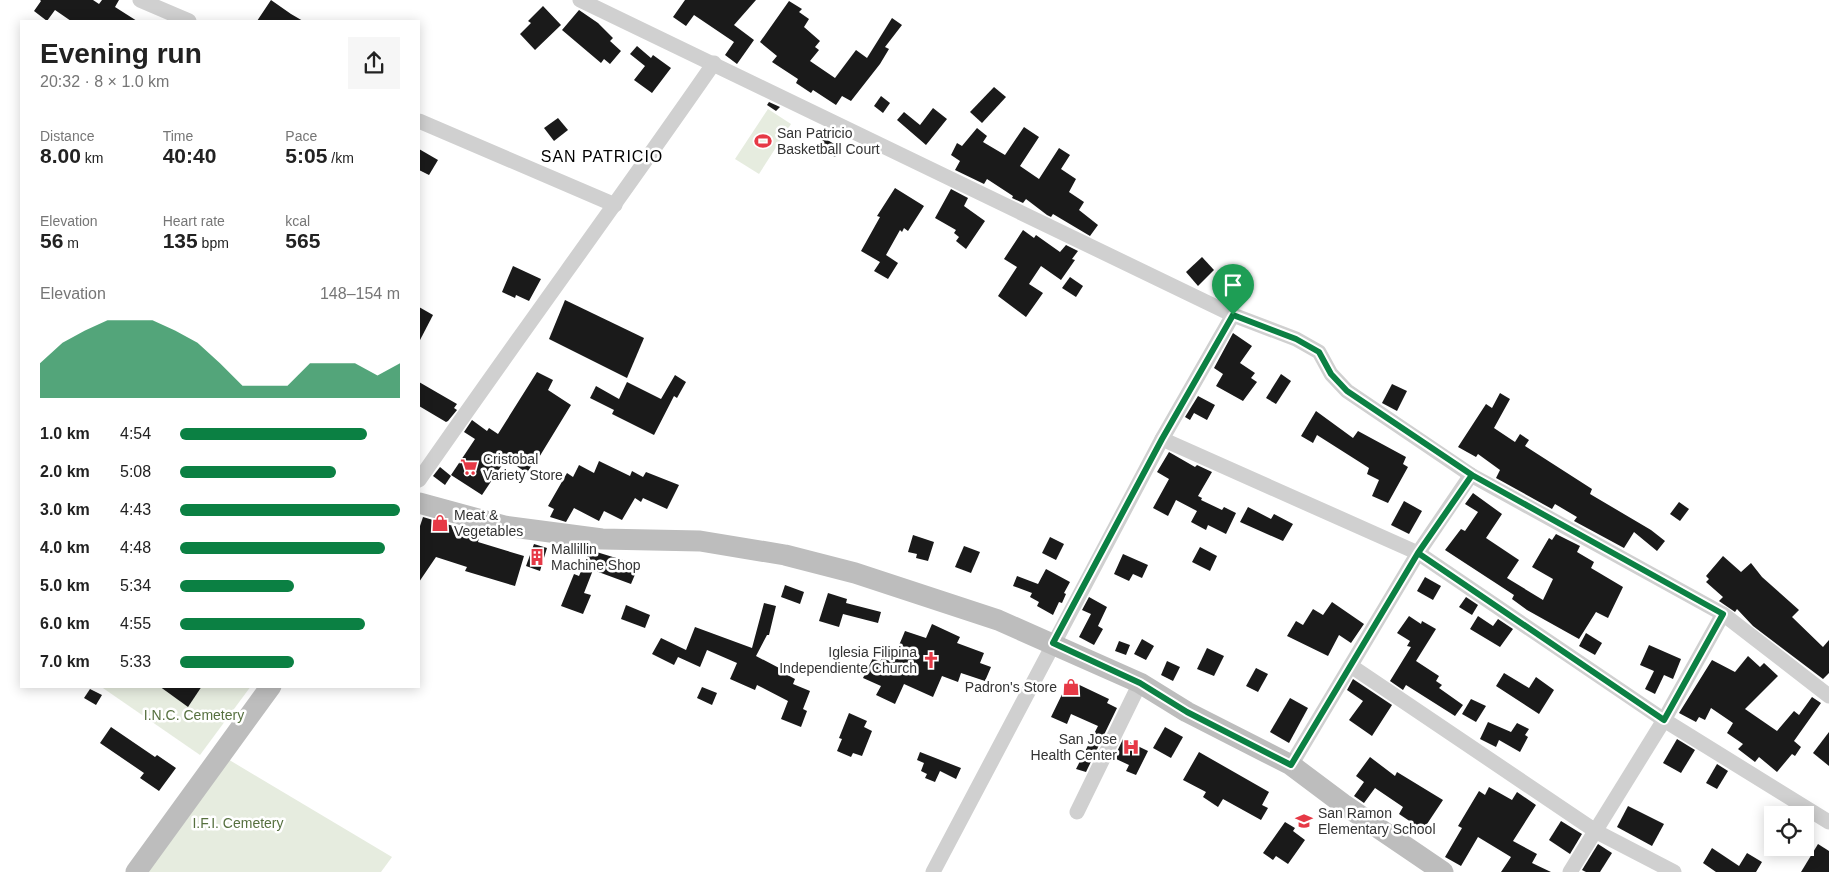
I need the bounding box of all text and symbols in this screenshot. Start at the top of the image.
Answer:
button: share [348,37,400,89]
text: Evening run [40,38,202,69]
text: 20:32 · 8 × 1.0 km [40,73,169,90]
place label: San Patricio Basketball Court [777,125,880,157]
text: Distance [40,128,94,144]
text: Time [163,128,193,144]
text: Pace [285,128,317,144]
sports icon: San Patricio Basketball Court [753,131,773,151]
text: 8.00 [40,144,81,167]
text: 40:40 [163,144,216,167]
text: 5:05 [285,144,327,167]
district label: SAN PATRICIO [541,148,663,165]
text: km [81,150,103,166]
text: /km [327,150,354,166]
text: Elevation [40,213,98,229]
text: Heart rate [163,213,225,229]
text: kcal [285,213,310,229]
text: 56 [40,229,63,252]
text: 135 [163,229,198,252]
text: 565 [285,229,320,252]
text: m [63,235,79,251]
text: bpm [198,235,229,251]
pin [1212,264,1254,315]
icon: arrive [1219,271,1247,299]
text: Elevation [40,285,106,302]
text: 148–154 m [320,285,400,302]
text: 1.0 km [40,425,90,442]
text: 4:54 [120,425,151,442]
place label: Cristobal Variety Store [483,451,563,483]
supermarket icon: Cristobal Variety Store [459,457,479,477]
text: 2.0 km [40,463,90,480]
text: 5:08 [120,463,151,480]
text: 3.0 km [40,501,90,518]
text: 4:43 [120,501,151,518]
place label: Meat & Vegetables [454,507,523,539]
shop icon: Meat & Vegetables [430,513,450,533]
text: 4.0 km [40,539,90,556]
text: 4:48 [120,539,151,556]
place label: Mallillin Machine Shop [551,541,641,573]
building icon: Mallillin Machine Shop [527,547,547,567]
text: 5.0 km [40,577,90,594]
text: 5:34 [120,577,151,594]
text: 6.0 km [40,615,90,632]
text: 4:55 [120,615,151,632]
place label: Iglesia Filipina Independiente Church [779,644,917,676]
church icon: Iglesia Filipina Independiente Church [921,650,941,670]
text: 7.0 km [40,653,90,670]
text: 5:33 [120,653,151,670]
shop icon: Padron's Store [1061,677,1081,697]
place label: Padron's Store [965,679,1057,695]
park label: I.N.C. Cemetery [144,707,244,723]
place label: San Jose Health Center [1031,731,1117,763]
hospital icon: San Jose Health Center [1121,737,1141,757]
place label: San Ramon Elementary School [1318,805,1436,837]
map controls [1764,806,1814,856]
button: locate [1764,806,1814,856]
school or university icon: San Ramon Elementary School [1294,811,1314,831]
park label: I.F.I. Cemetery [192,815,284,831]

